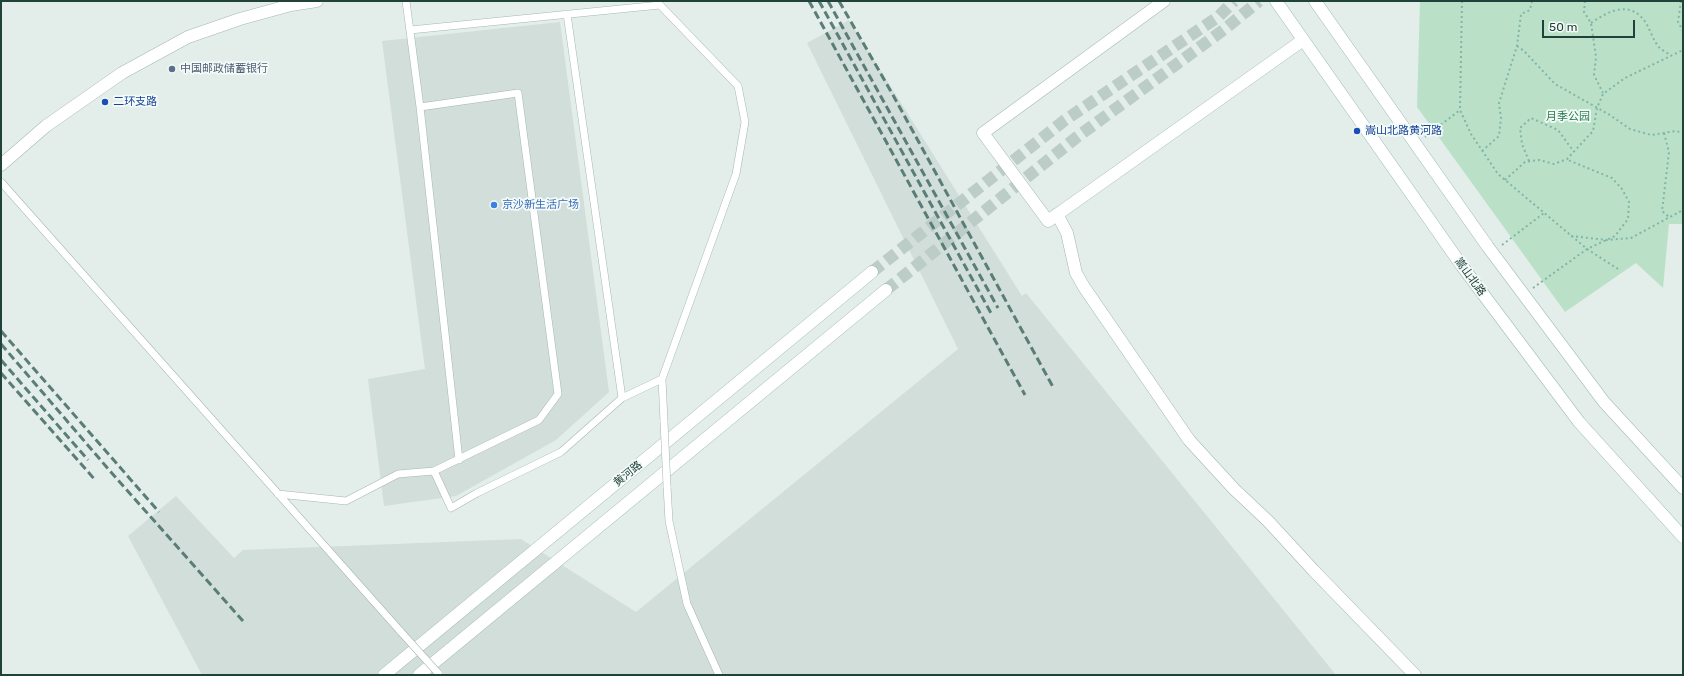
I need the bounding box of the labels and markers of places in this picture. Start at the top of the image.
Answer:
place label: 中国邮政储蓄银行 [180,62,268,76]
marker: 中国邮政储蓄银行 [167,64,177,74]
place label: 二环支路 [113,95,157,109]
marker: 二环支路 [100,97,110,107]
place label: 嵩山北路黄河路 [1365,124,1442,138]
marker: 嵩山北路黄河路 [1352,126,1362,136]
place label: 京沙新生活广场 [502,198,579,212]
marker: 京沙新生活广场 [489,200,499,210]

